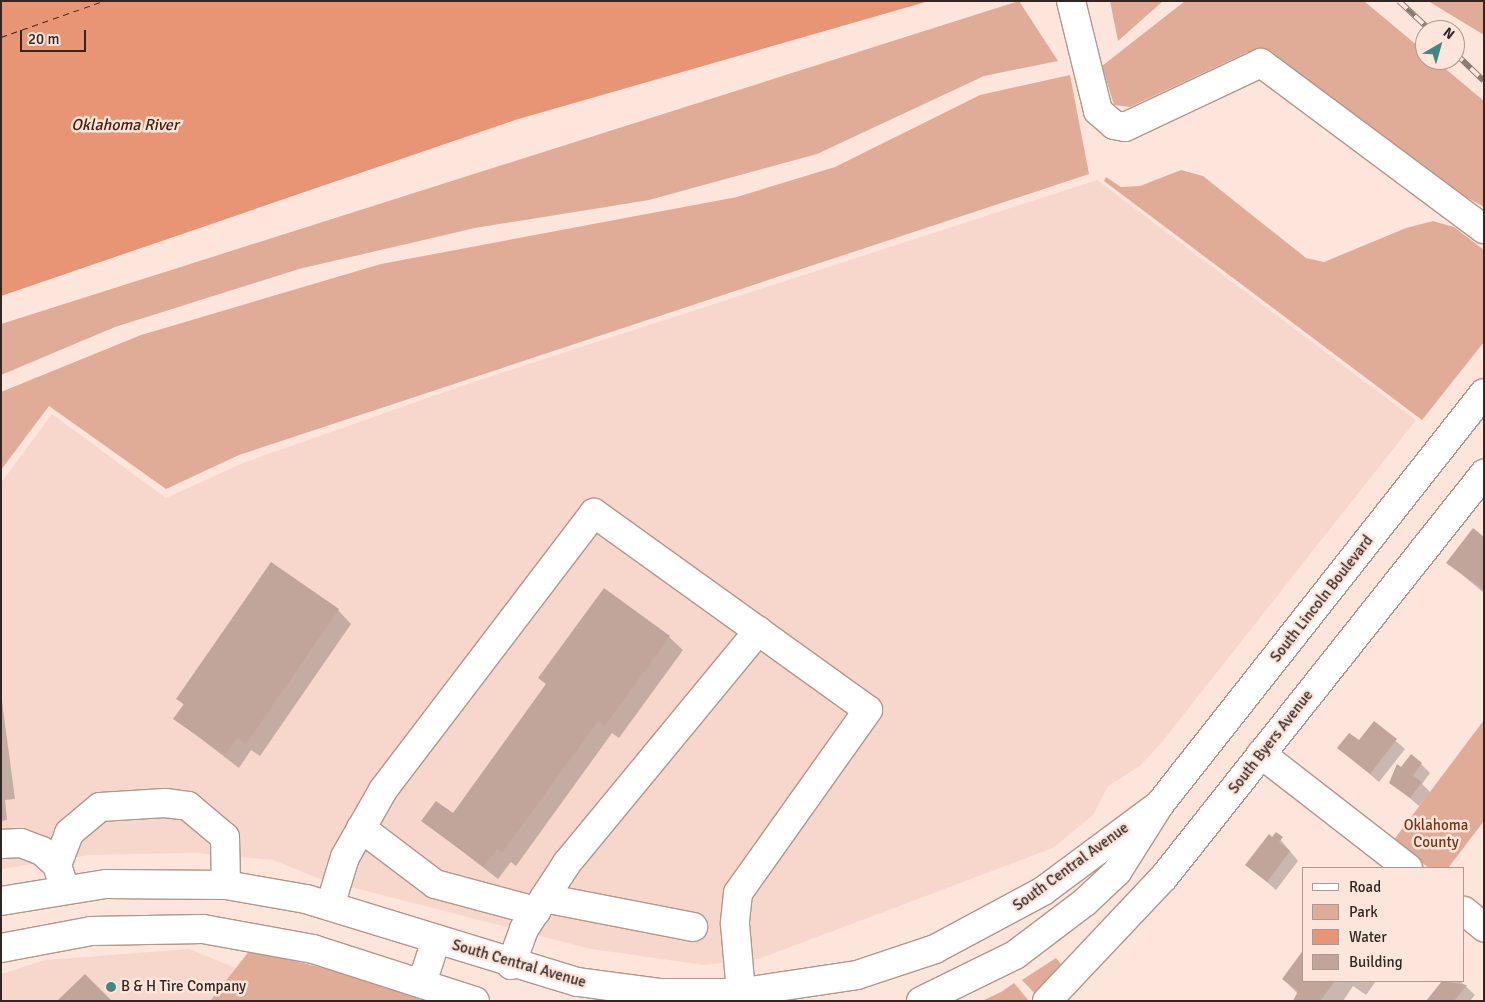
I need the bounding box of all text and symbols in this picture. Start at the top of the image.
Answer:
scale bar [22,20,89,52]
north arrow [1415,20,1465,70]
text: N [1440,24,1458,43]
text: 20 m [28,30,59,48]
water label: Oklahoma River [71,115,179,135]
street label: South Lincoln Boulevard [1267,532,1377,666]
street label: South Byers Avenue [1225,687,1317,797]
park label: Oklahoma County [1404,816,1468,851]
street label: South Central Avenue [1010,819,1132,915]
legend [1302,867,1465,982]
text: Road [1349,878,1381,896]
text: Park [1349,903,1378,921]
text: Water [1349,928,1387,946]
street label: South Central Avenue [450,936,588,992]
text: Building [1349,953,1403,971]
place label: B & H Tire Company [121,978,246,996]
marker: B & H Tire Company [105,981,117,993]

